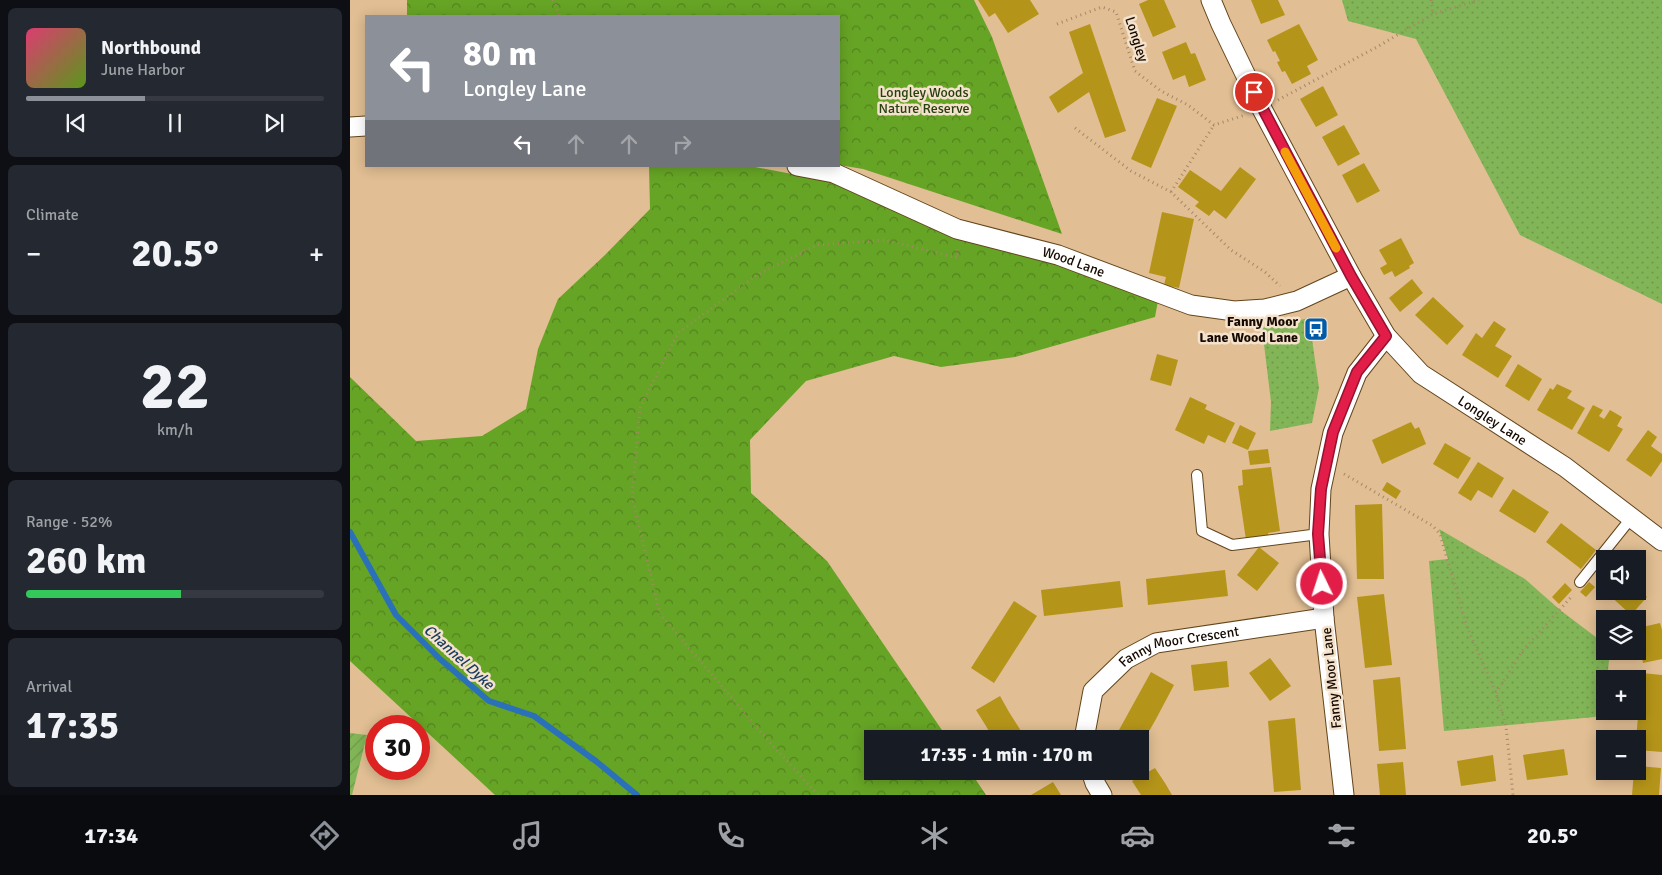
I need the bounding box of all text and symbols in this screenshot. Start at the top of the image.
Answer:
street label: Longley [1121,14,1152,64]
text: 80 m [463,32,537,75]
icon: left [380,35,445,100]
text: Northbound [101,36,201,60]
text: June Harbor [101,60,185,80]
pin [1233,71,1275,113]
text: Longley Lane [463,75,587,102]
icon: arrive [1240,78,1268,106]
park label: Longley Woods Nature Reserve [878,84,970,117]
icon: previous [62,109,90,137]
icon: pause [161,109,189,137]
icon: next [260,109,288,137]
icon: left [509,130,537,158]
icon: ahead [562,130,590,158]
icon: ahead [615,130,643,158]
icon: right [668,130,696,158]
text: Climate [26,205,79,225]
text: 20.5° [131,230,219,277]
text: − [26,237,41,271]
text: + [309,237,324,271]
street label: Wood Lane [1040,243,1107,281]
place label: Fanny Moor Lane Wood Lane [1199,313,1298,346]
bus stop icon: Fanny Moor Lane Wood Lane [1303,316,1329,342]
text: 22 [140,347,210,427]
street label: Longley Lane [1455,392,1530,449]
text: km/h [157,420,193,440]
text: Range · 52% [26,512,112,532]
text: 260 km [26,537,147,584]
map controls [1596,550,1646,780]
button: sound [1596,550,1646,600]
position arrow [1295,557,1347,609]
button: layers [1596,610,1646,660]
water label: Channel Dyke [420,621,499,694]
street label: Fanny Moor Crescent [1115,623,1240,671]
street label: Fanny Moor Lane [1318,627,1345,729]
button: + [1596,670,1646,720]
text: Arrival [26,677,72,697]
text: 17:35 [26,702,119,749]
speed limit sign: 30 [365,715,430,780]
button: − [1596,730,1646,780]
text: 17:35 · 1 min · 170 m [920,743,1093,767]
icon: directions [307,818,342,853]
icon: music [510,818,545,853]
icon: phone [713,818,748,853]
icon: climate [917,818,952,853]
icon: car [1120,818,1155,853]
icon: filters [1324,818,1359,853]
text: 17:34 [84,822,138,849]
text: 20.5° [1527,822,1578,849]

